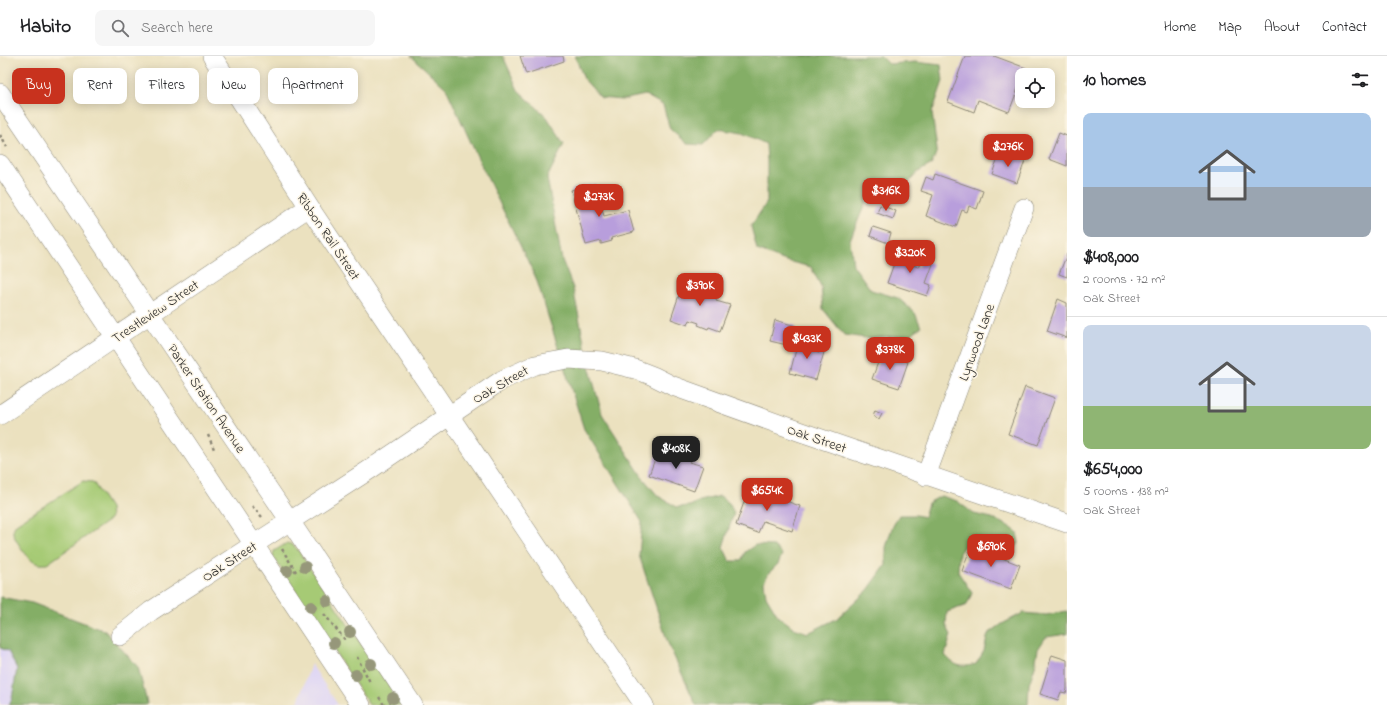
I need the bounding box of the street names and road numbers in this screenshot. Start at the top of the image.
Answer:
street label: Ribbon Rail Street [291,189,365,285]
street label: Trestleview Street [108,275,204,349]
street label: Lynwood Lane [954,300,1002,384]
street label: Parker Station Avenue [161,340,250,458]
street label: Oak Street [469,361,533,410]
street label: Oak Street [784,419,849,459]
street label: Oak Street [198,536,262,588]

